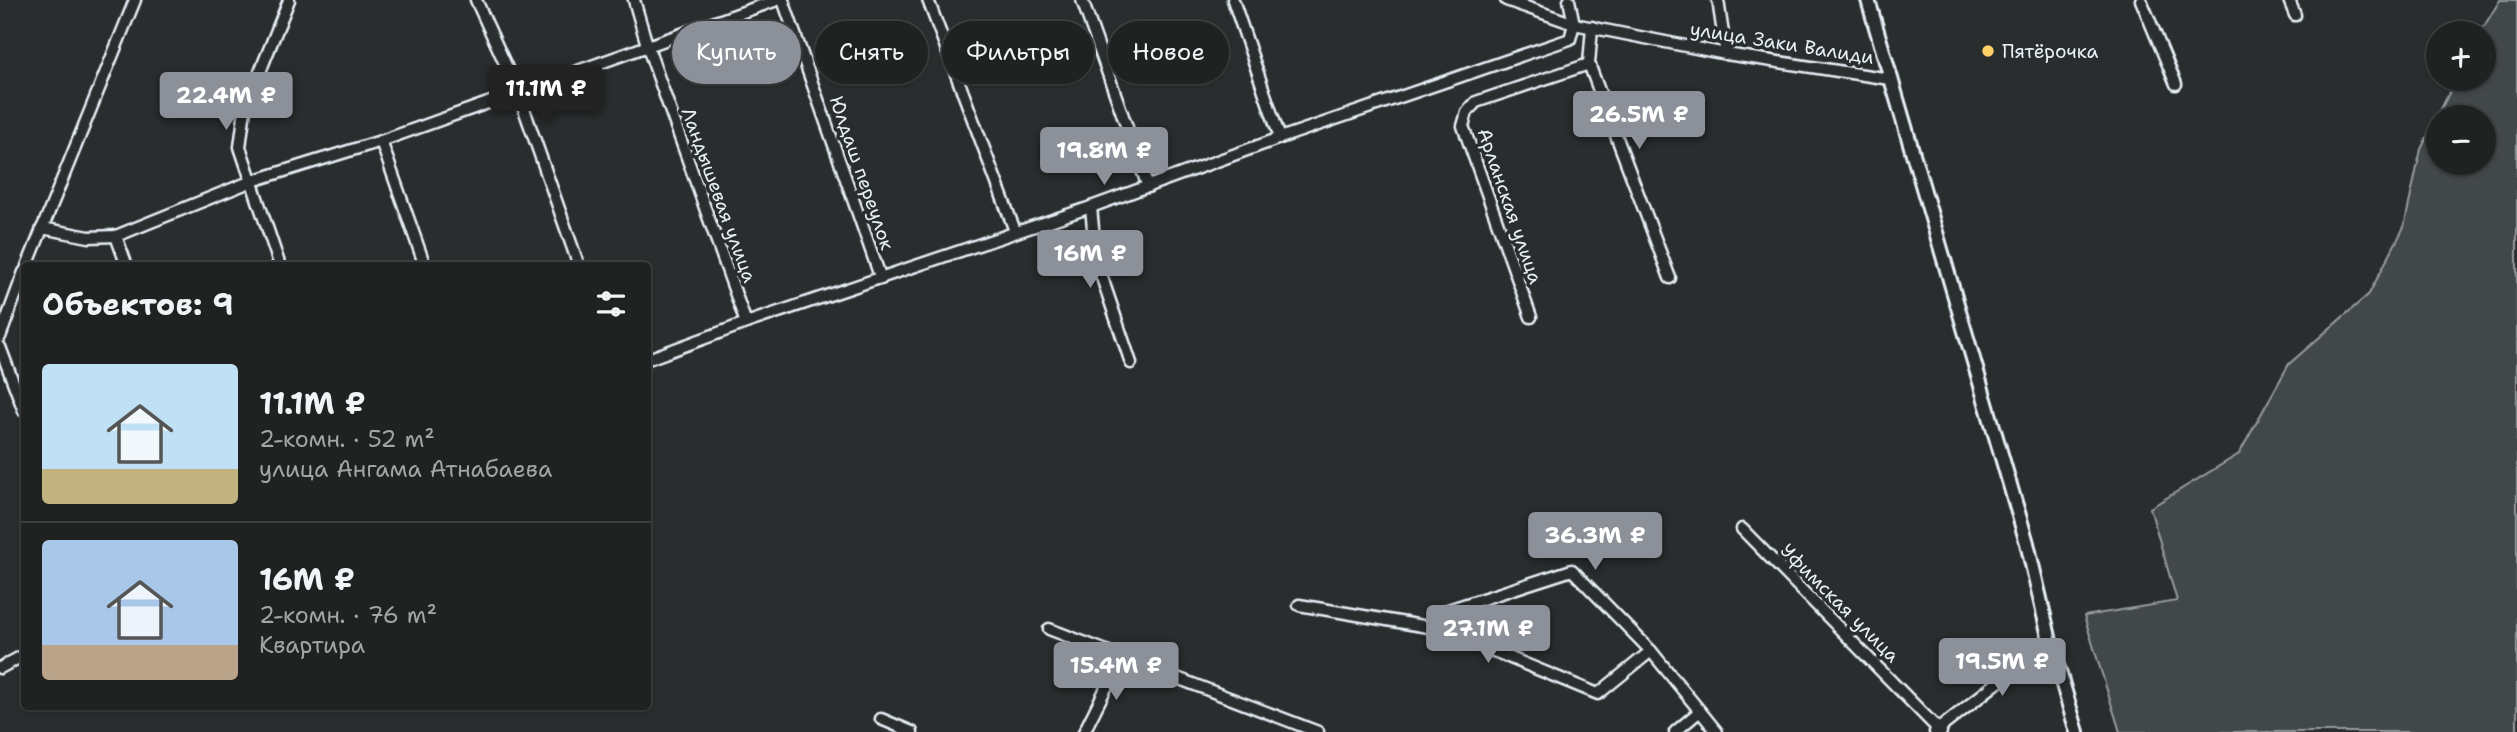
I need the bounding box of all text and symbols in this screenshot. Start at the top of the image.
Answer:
street label: улица Заки Валиди [1688,16,1876,70]
chip: Купить [672,21,801,84]
chip: Снять [815,21,928,84]
chip: Фильтры [942,21,1094,84]
chip: Новое [1108,21,1229,84]
map controls [2426,21,2496,175]
button: + [2426,21,2496,91]
place label: Пятёрочка [2002,39,2098,64]
marker: Пятёрочка [1980,43,1996,59]
pin: 11.1M ₽ [481,66,611,125]
pin: 22.4M ₽ [161,72,291,132]
text: 11.1M ₽ [505,73,587,103]
text: 22.4M ₽ [176,80,276,110]
pin: 26.5M ₽ [1574,92,1704,151]
street label: Юлдаш переулок [824,93,900,253]
text: 26.5M ₽ [1589,99,1689,129]
street label: Ландышевая улица [676,104,762,286]
button: − [2426,105,2496,175]
street label: Арланская улица [1472,125,1548,287]
pin: 19.8M ₽ [1039,128,1169,187]
text: 19.8M ₽ [1056,135,1152,165]
pin: 16M ₽ [1041,230,1139,290]
text: 16M ₽ [1053,238,1127,268]
text: Объектов: 9 [42,284,234,325]
icon: filters [592,285,630,323]
text: 11.1M ₽ [259,383,366,424]
icon: home [98,392,182,476]
text: 2-комн. · 52 m² [259,424,435,454]
text: улица Ангама Атнабаева [259,454,552,484]
pin: 36.3M ₽ [1530,512,1660,572]
text: 36.3M ₽ [1544,520,1646,550]
street label: Уфимская улица [1775,538,1905,668]
text: 16M ₽ [259,559,355,600]
icon: home [98,568,182,652]
text: 2-комн. · 76 m² [259,600,437,630]
pin: 27.1M ₽ [1423,606,1553,665]
text: 27.1M ₽ [1442,613,1534,643]
text: Квартира [259,630,365,660]
pin: 19.5M ₽ [1937,638,2067,698]
pin: 15.4M ₽ [1051,642,1181,702]
text: 19.5M ₽ [1955,646,2049,676]
text: 15.4M ₽ [1070,650,1162,680]

